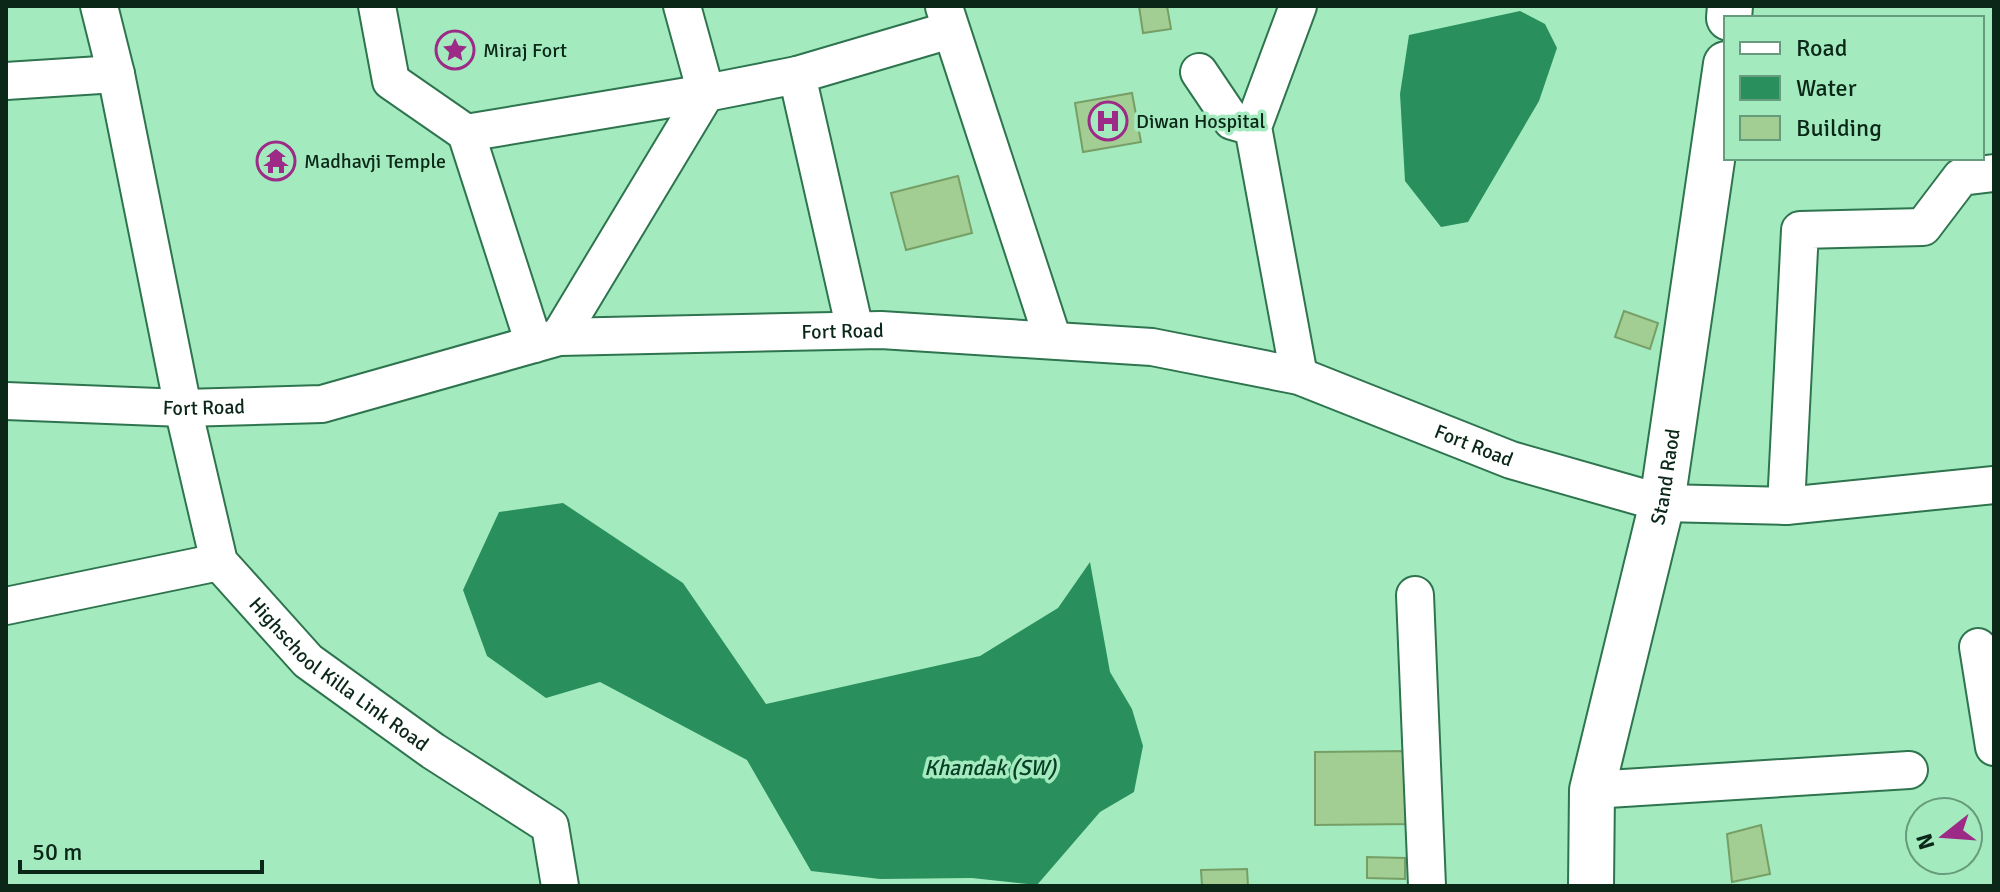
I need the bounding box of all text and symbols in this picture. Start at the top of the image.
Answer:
legend [1724,16,1984,160]
place icon: Miraj Fort [434,29,476,71]
text: Road [1796,33,1847,63]
place label: Miraj Fort [483,38,567,63]
text: Water [1796,73,1857,103]
hospital icon: Diwan Hospital [1087,100,1129,142]
place label: Diwan Hospital [1136,109,1266,134]
text: Building [1796,113,1882,143]
temple icon: Madhavji Temple [255,140,297,182]
place label: Madhavji Temple [304,149,446,174]
street label: Fort Road [801,318,884,345]
street label: Fort Road [162,394,245,421]
street label: Fort Road [1431,419,1517,473]
street label: Stand Raod [1645,427,1686,527]
street label: Highschool Killa Link Road [244,592,433,757]
water label: Khandak (SW) [924,754,1057,781]
north arrow [1904,796,1984,876]
scale bar [20,824,262,874]
text: N [1910,830,1941,853]
text: 50 m [32,837,82,867]

